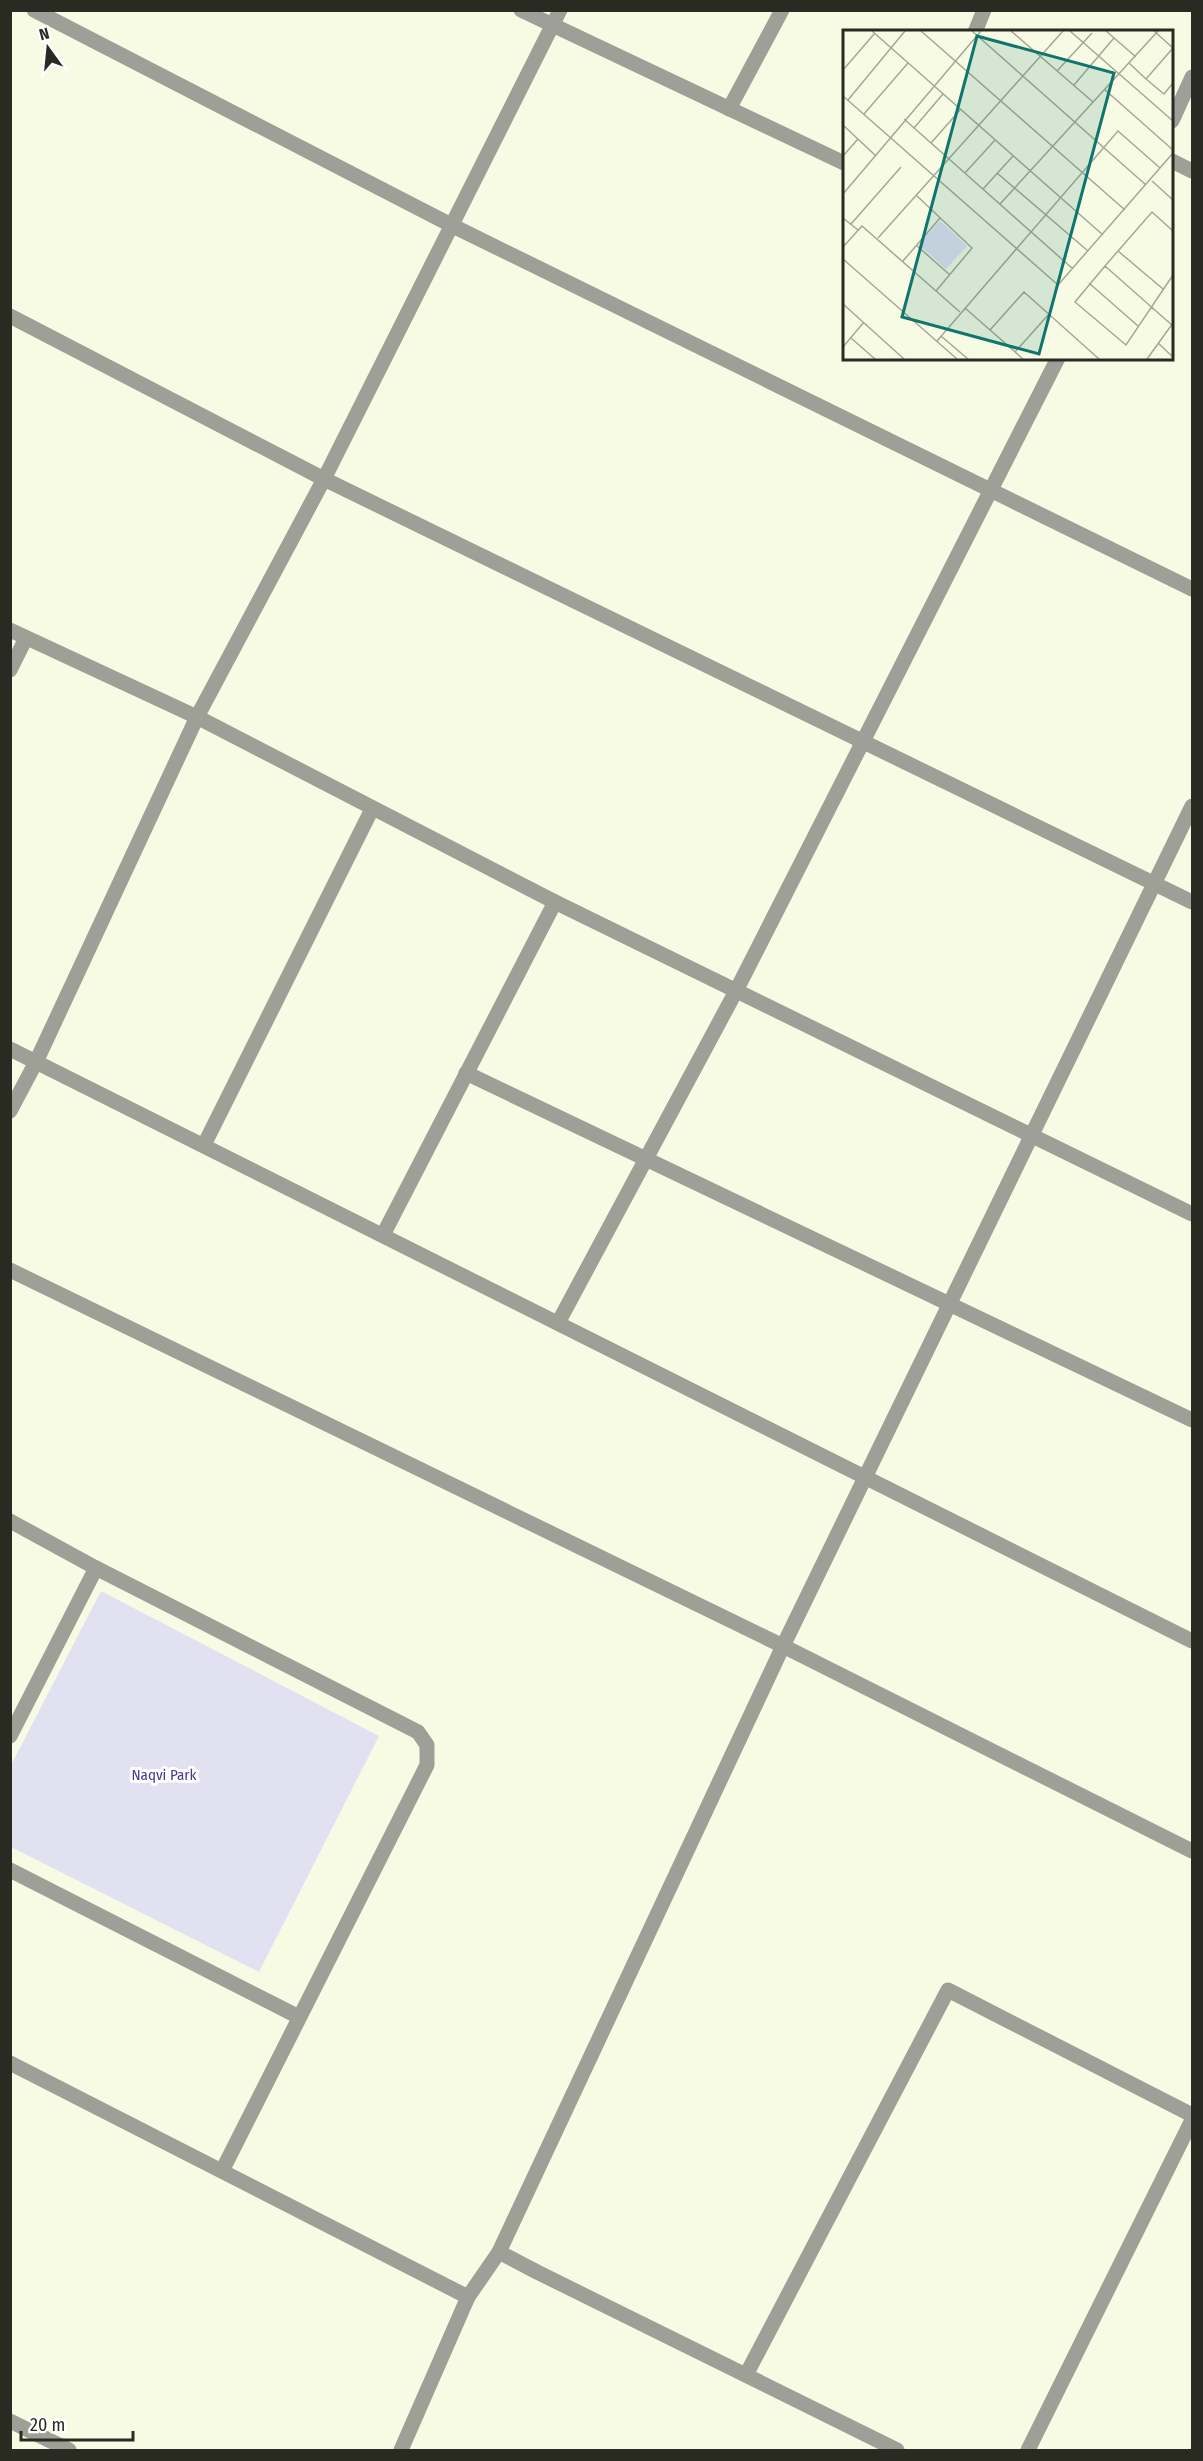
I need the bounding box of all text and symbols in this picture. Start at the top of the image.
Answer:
north arrow [18,18,78,78]
text: N [37,24,51,44]
inset map [843,30,1173,360]
park label: Naqvi Park [131,1766,197,1784]
scale bar [21,2404,134,2442]
text: 20 m [30,2414,65,2436]

